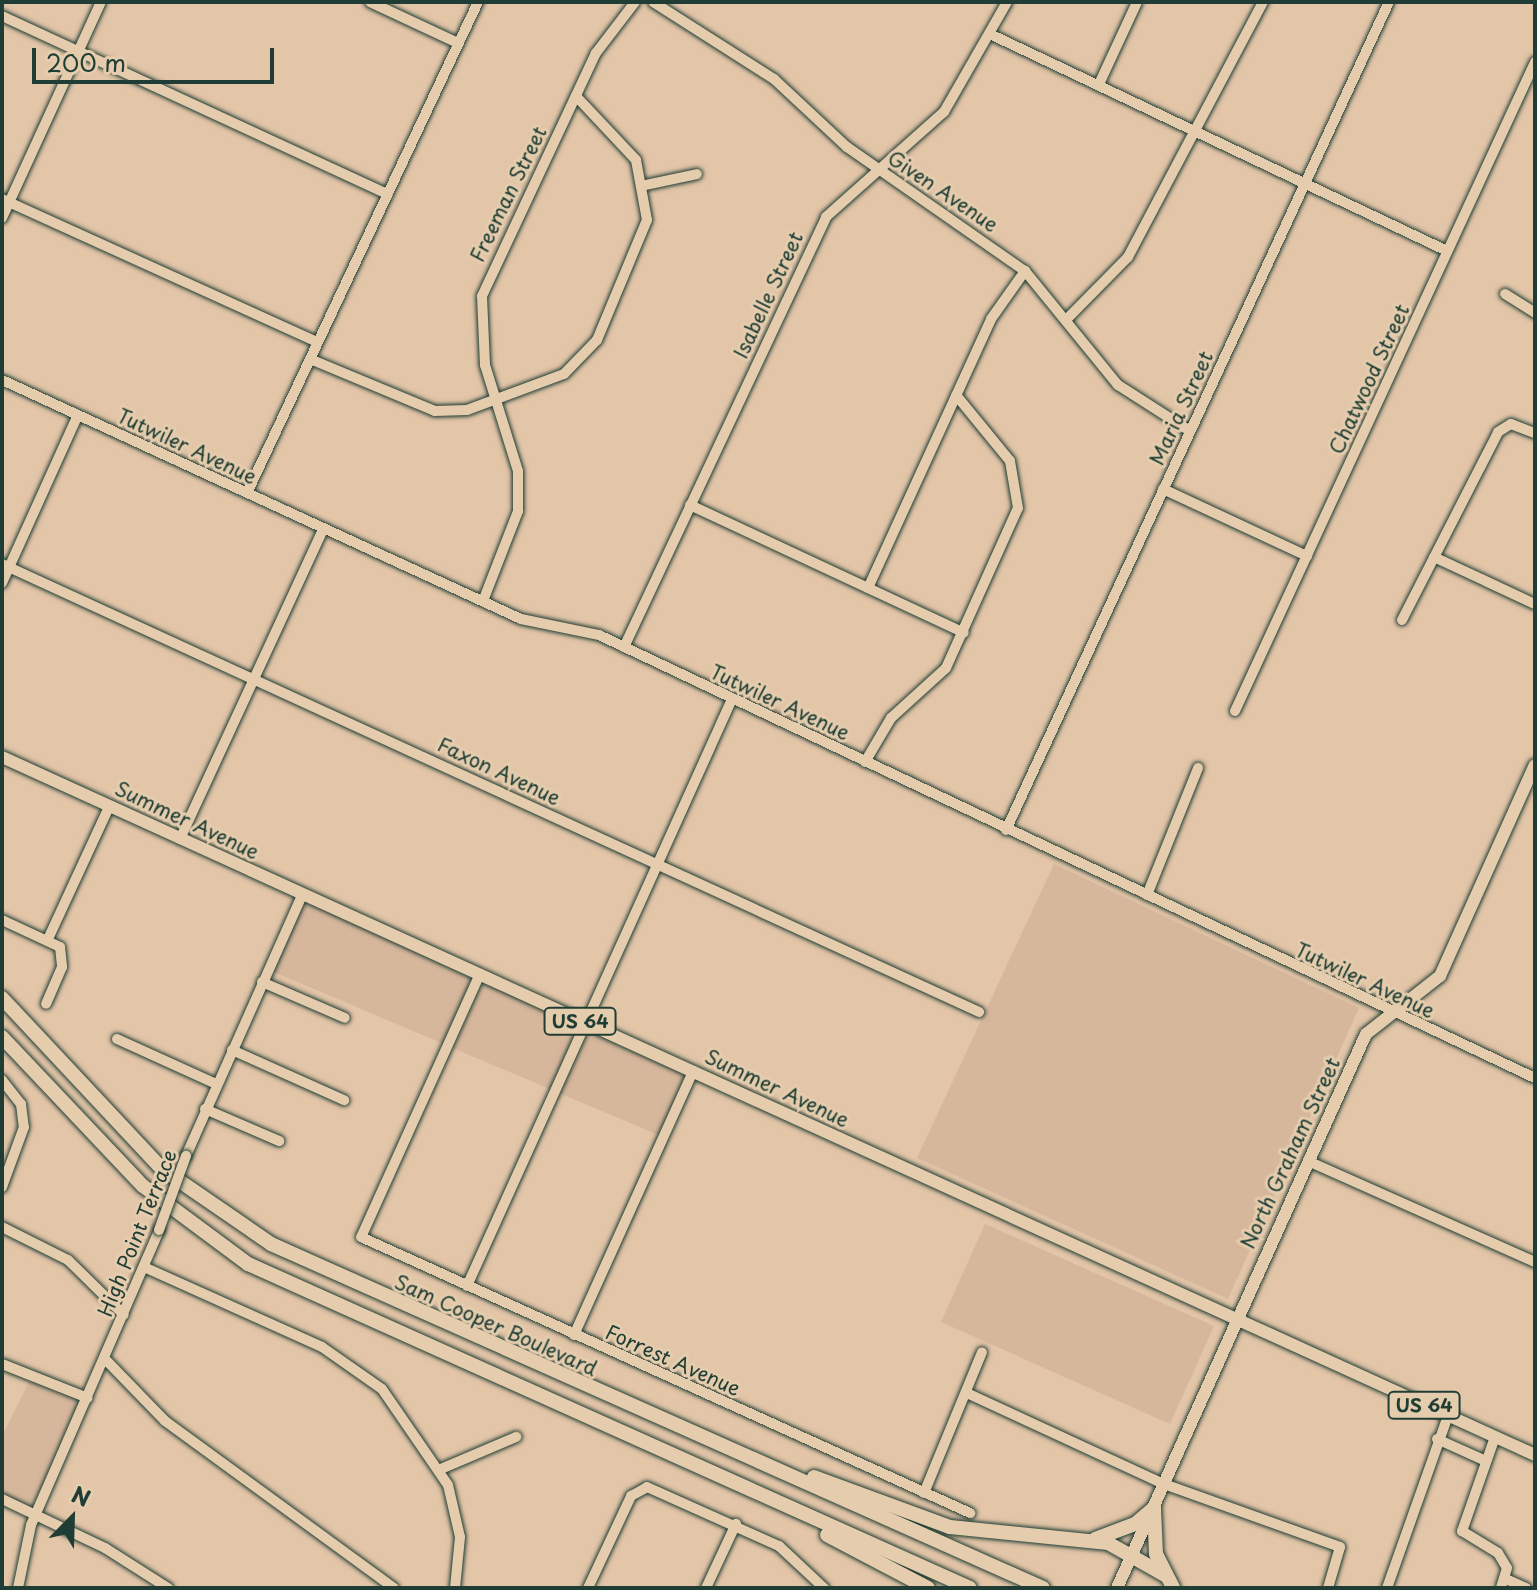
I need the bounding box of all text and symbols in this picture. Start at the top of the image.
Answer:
scale bar [36,32,278,82]
text: 200 m [46,44,126,80]
street label: Freeman Street [464,122,552,266]
street label: Given Avenue [883,145,1003,237]
street label: Isabelle Street [728,228,808,362]
street label: Chatwood Street [1324,300,1414,458]
street label: Maria Street [1144,347,1218,469]
street label: Tutwiler Avenue [113,403,261,489]
street label: Tutwiler Avenue [706,659,854,745]
street label: Faxon Avenue [434,732,564,810]
street label: Summer Avenue [111,776,263,864]
street label: Tutwiler Avenue [1291,937,1439,1023]
road number: US 64 [544,1007,616,1035]
street label: Summer Avenue [701,1044,853,1132]
street label: North Graham Street [1235,1054,1345,1252]
street label: High Point Terrace [92,1146,182,1320]
street label: Sam Cooper Boulevard [391,1269,601,1381]
street label: Forrest Avenue [603,1320,743,1400]
road number: US 64 [1388,1391,1460,1419]
text: N [67,1477,96,1514]
north arrow [32,1478,112,1558]

